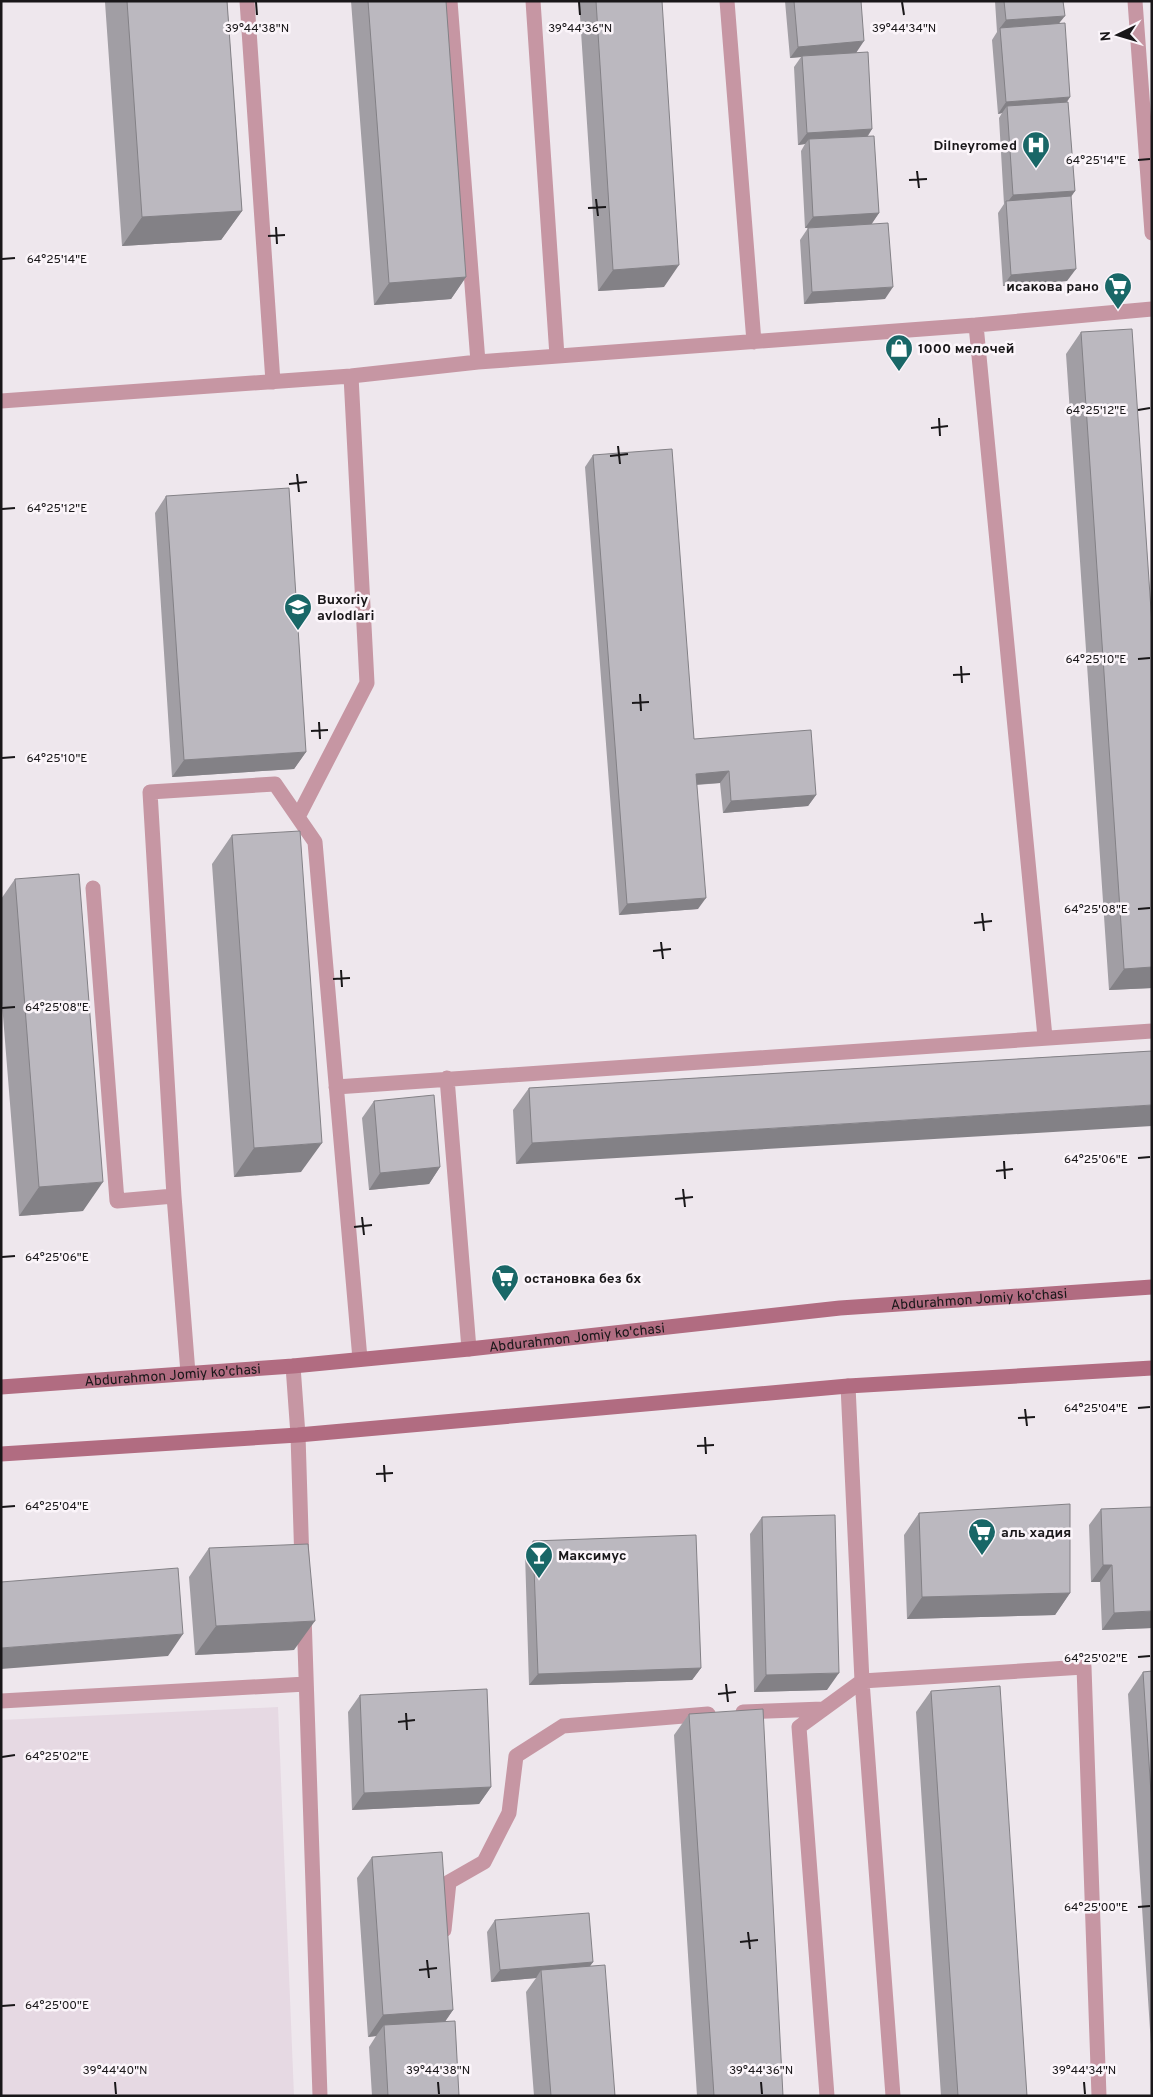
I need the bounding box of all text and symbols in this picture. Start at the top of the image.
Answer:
north arrow [1093,10,1143,60]
text: 39°44'38"N [225,21,289,37]
text: 39°44'36"N [548,21,612,37]
text: 39°44'34"N [872,21,936,37]
text: N [1098,30,1115,42]
hospital icon: Dilneyromed [1021,130,1051,169]
place label: Dilneyromed [933,138,1017,155]
text: 64°25'14"E [1066,153,1126,169]
text: 64°25'14"E [27,252,87,268]
supermarket icon: исакова рано [1103,271,1133,310]
place label: исакова рано [1006,279,1099,296]
shop icon: 1000 мелочей [884,333,914,372]
place label: 1000 мелочей [918,341,1014,358]
text: 64°25'12"E [1066,403,1126,419]
text: 64°25'12"E [27,501,87,517]
school or university icon: Buxoriy avlodlari [283,592,313,631]
place label: Buxoriy avlodlari [317,592,374,625]
text: 64°25'10"E [1065,652,1127,668]
text: 64°25'10"E [26,751,88,767]
text: 64°25'08"E [1064,902,1128,918]
text: 64°25'08"E [25,1000,89,1016]
text: 64°25'06"E [1064,1152,1128,1168]
text: 64°25'06"E [25,1250,89,1266]
supermarket icon: остановка без бх [490,1263,520,1302]
place label: остановка без бх [524,1271,641,1288]
street label: Abdurahmon Jomiy ko'chasi [890,1286,1068,1315]
street label: Abdurahmon Jomiy ko'chasi [488,1320,666,1357]
street label: Abdurahmon Jomiy ko'chasi [84,1361,262,1391]
text: 64°25'04"E [1064,1401,1128,1417]
text: 64°25'04"E [25,1499,89,1515]
supermarket icon: аль хадия [967,1517,997,1556]
place label: аль хадия [1001,1525,1071,1542]
bar icon: Максимус [524,1540,554,1579]
place label: Максимус [558,1548,627,1565]
text: 64°25'02"E [1064,1651,1128,1667]
text: 64°25'02"E [25,1749,89,1765]
text: 64°25'00"E [1064,1900,1128,1916]
text: 64°25'00"E [25,1998,89,2014]
text: 39°44'40"N [82,2063,148,2079]
text: 39°44'38"N [406,2063,470,2079]
text: 39°44'36"N [729,2063,793,2079]
text: 39°44'34"N [1052,2063,1116,2079]

